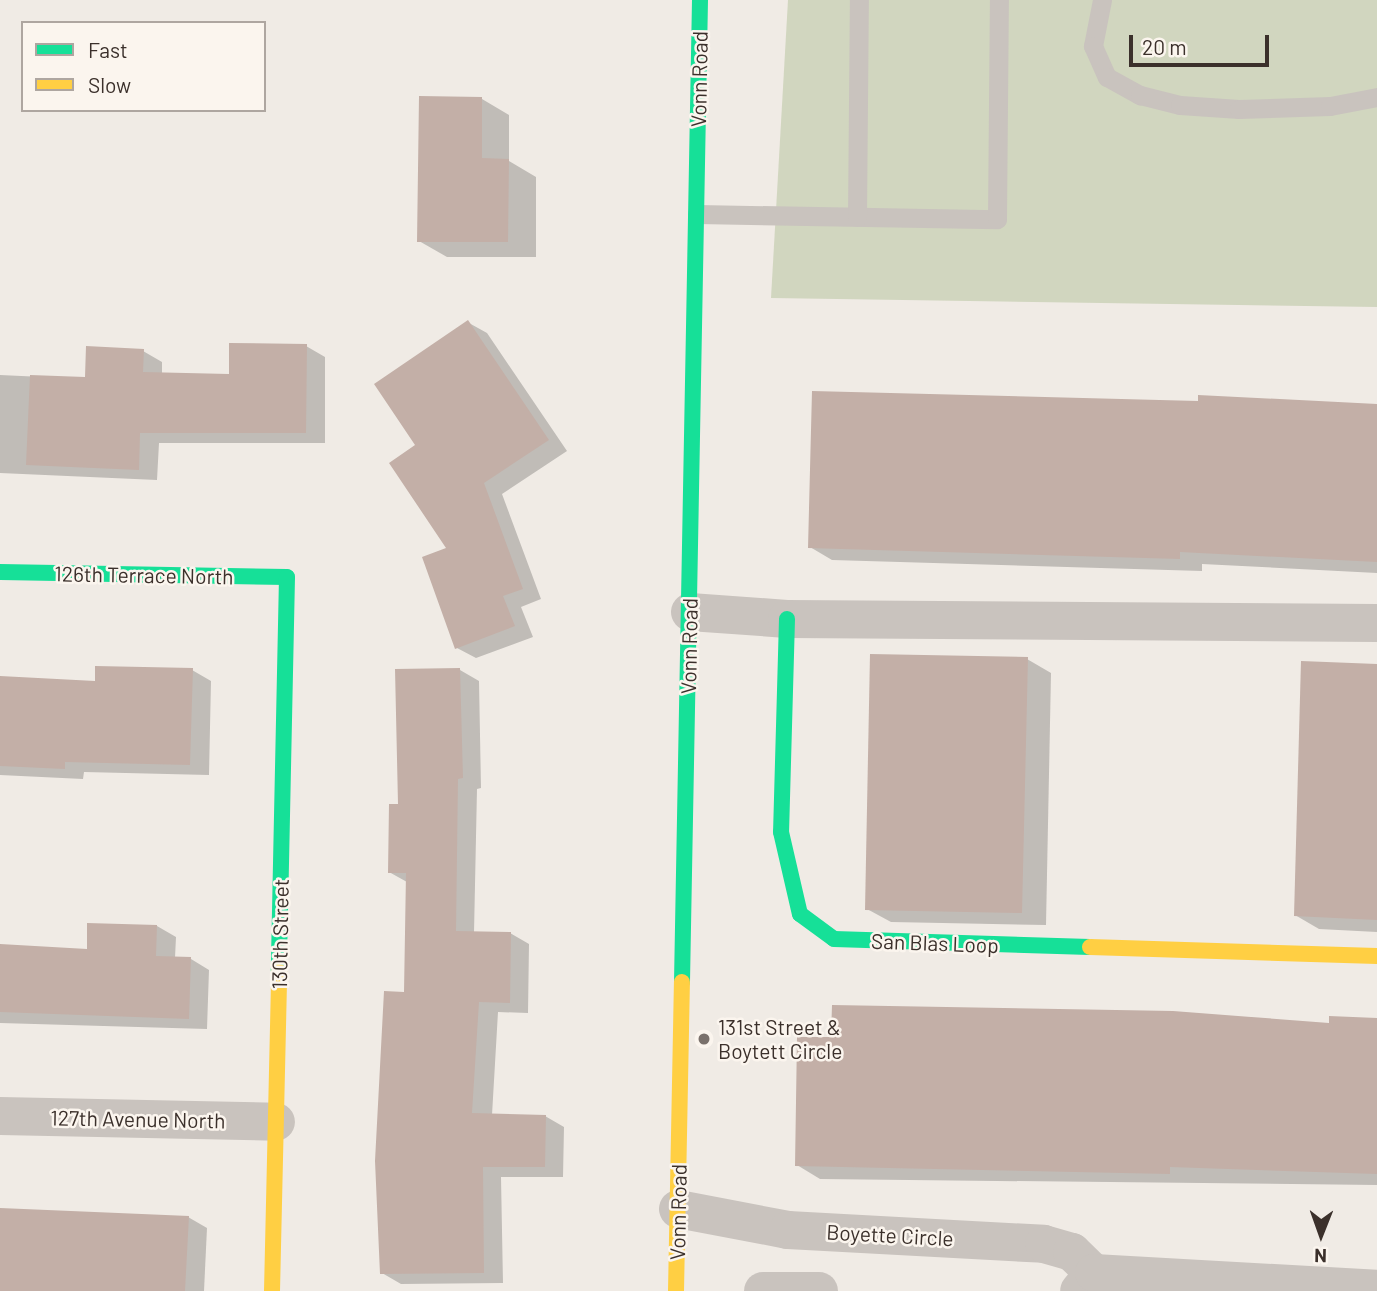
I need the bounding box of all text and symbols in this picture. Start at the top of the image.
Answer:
legend [21,21,266,112]
scale bar [1132,21,1272,65]
street label: Vonn Road [686,31,712,127]
text: 20 m [1142,34,1187,59]
text: Fast [88,37,128,62]
text: Slow [88,72,131,97]
street label: 126th Terrace North [54,561,234,589]
street label: Vonn Road [676,598,702,694]
street label: 130th Street [266,879,294,989]
street label: San Blas Loop [871,928,999,958]
place label: 131st Street & Boytett Circle [718,1014,842,1064]
marker: 131st Street & Boytett Circle [696,1031,712,1047]
street label: 127th Avenue North [50,1105,226,1133]
street label: Vonn Road [665,1164,691,1260]
north arrow [1286,1200,1356,1270]
street label: Boyette Circle [826,1219,954,1251]
text: N [1314,1245,1327,1268]

